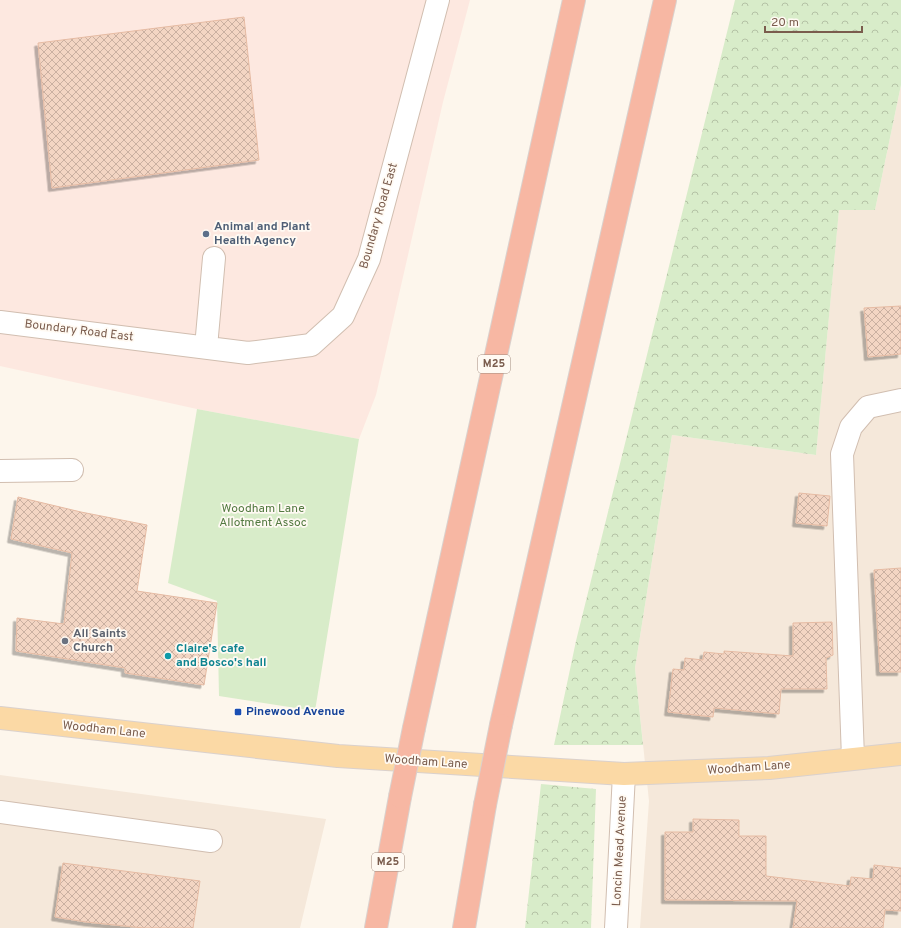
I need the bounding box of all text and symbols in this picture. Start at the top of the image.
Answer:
scale bar [765,8,862,34]
text: 20 m [771,15,799,31]
street label: Boundary Road East [356,161,402,271]
place label: Animal and Plant Health Agency [214,219,310,249]
marker: Animal and Plant Health Agency [201,229,211,239]
street label: Boundary Road East [24,316,134,346]
road number: M25 [478,355,510,373]
park label: Woodham Lane Allotment Assoc [219,501,307,531]
place label: All Saints Church [73,626,127,656]
marker: All Saints Church [60,636,70,646]
place label: Claire's cafe and Bosco's hall [176,641,267,671]
marker: Claire's cafe and Bosco's hall [163,651,173,661]
place label: Pinewood Avenue [246,704,345,720]
marker: Pinewood Avenue [233,707,243,717]
street label: Woodham Lane [62,718,146,742]
street label: Woodham Lane [384,751,468,773]
street label: Woodham Lane [707,757,791,779]
street label: Loncin Mead Avenue [609,795,631,907]
road number: M25 [372,853,404,871]

